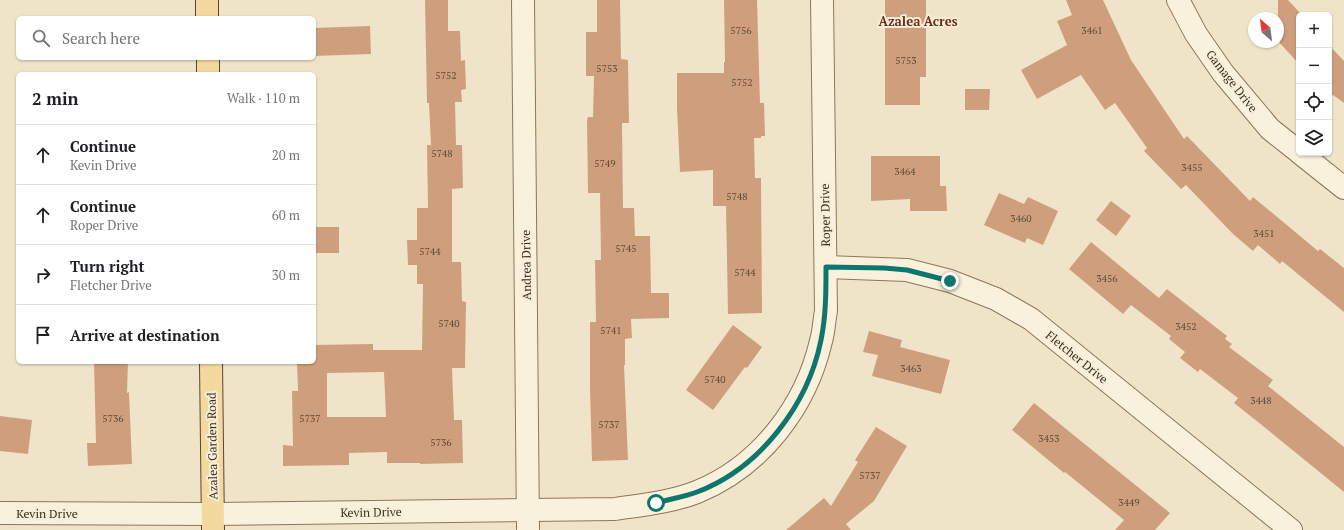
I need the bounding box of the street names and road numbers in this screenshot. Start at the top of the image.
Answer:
street label: Gamage Drive [1203,47,1261,115]
street label: Roper Drive [817,183,833,247]
street label: Andrea Drive [518,230,534,300]
street label: Fletcher Drive [1043,327,1111,387]
street label: Azalea Garden Road [204,392,220,500]
street label: Kevin Drive [340,504,402,520]
street label: Kevin Drive [16,506,78,521]

